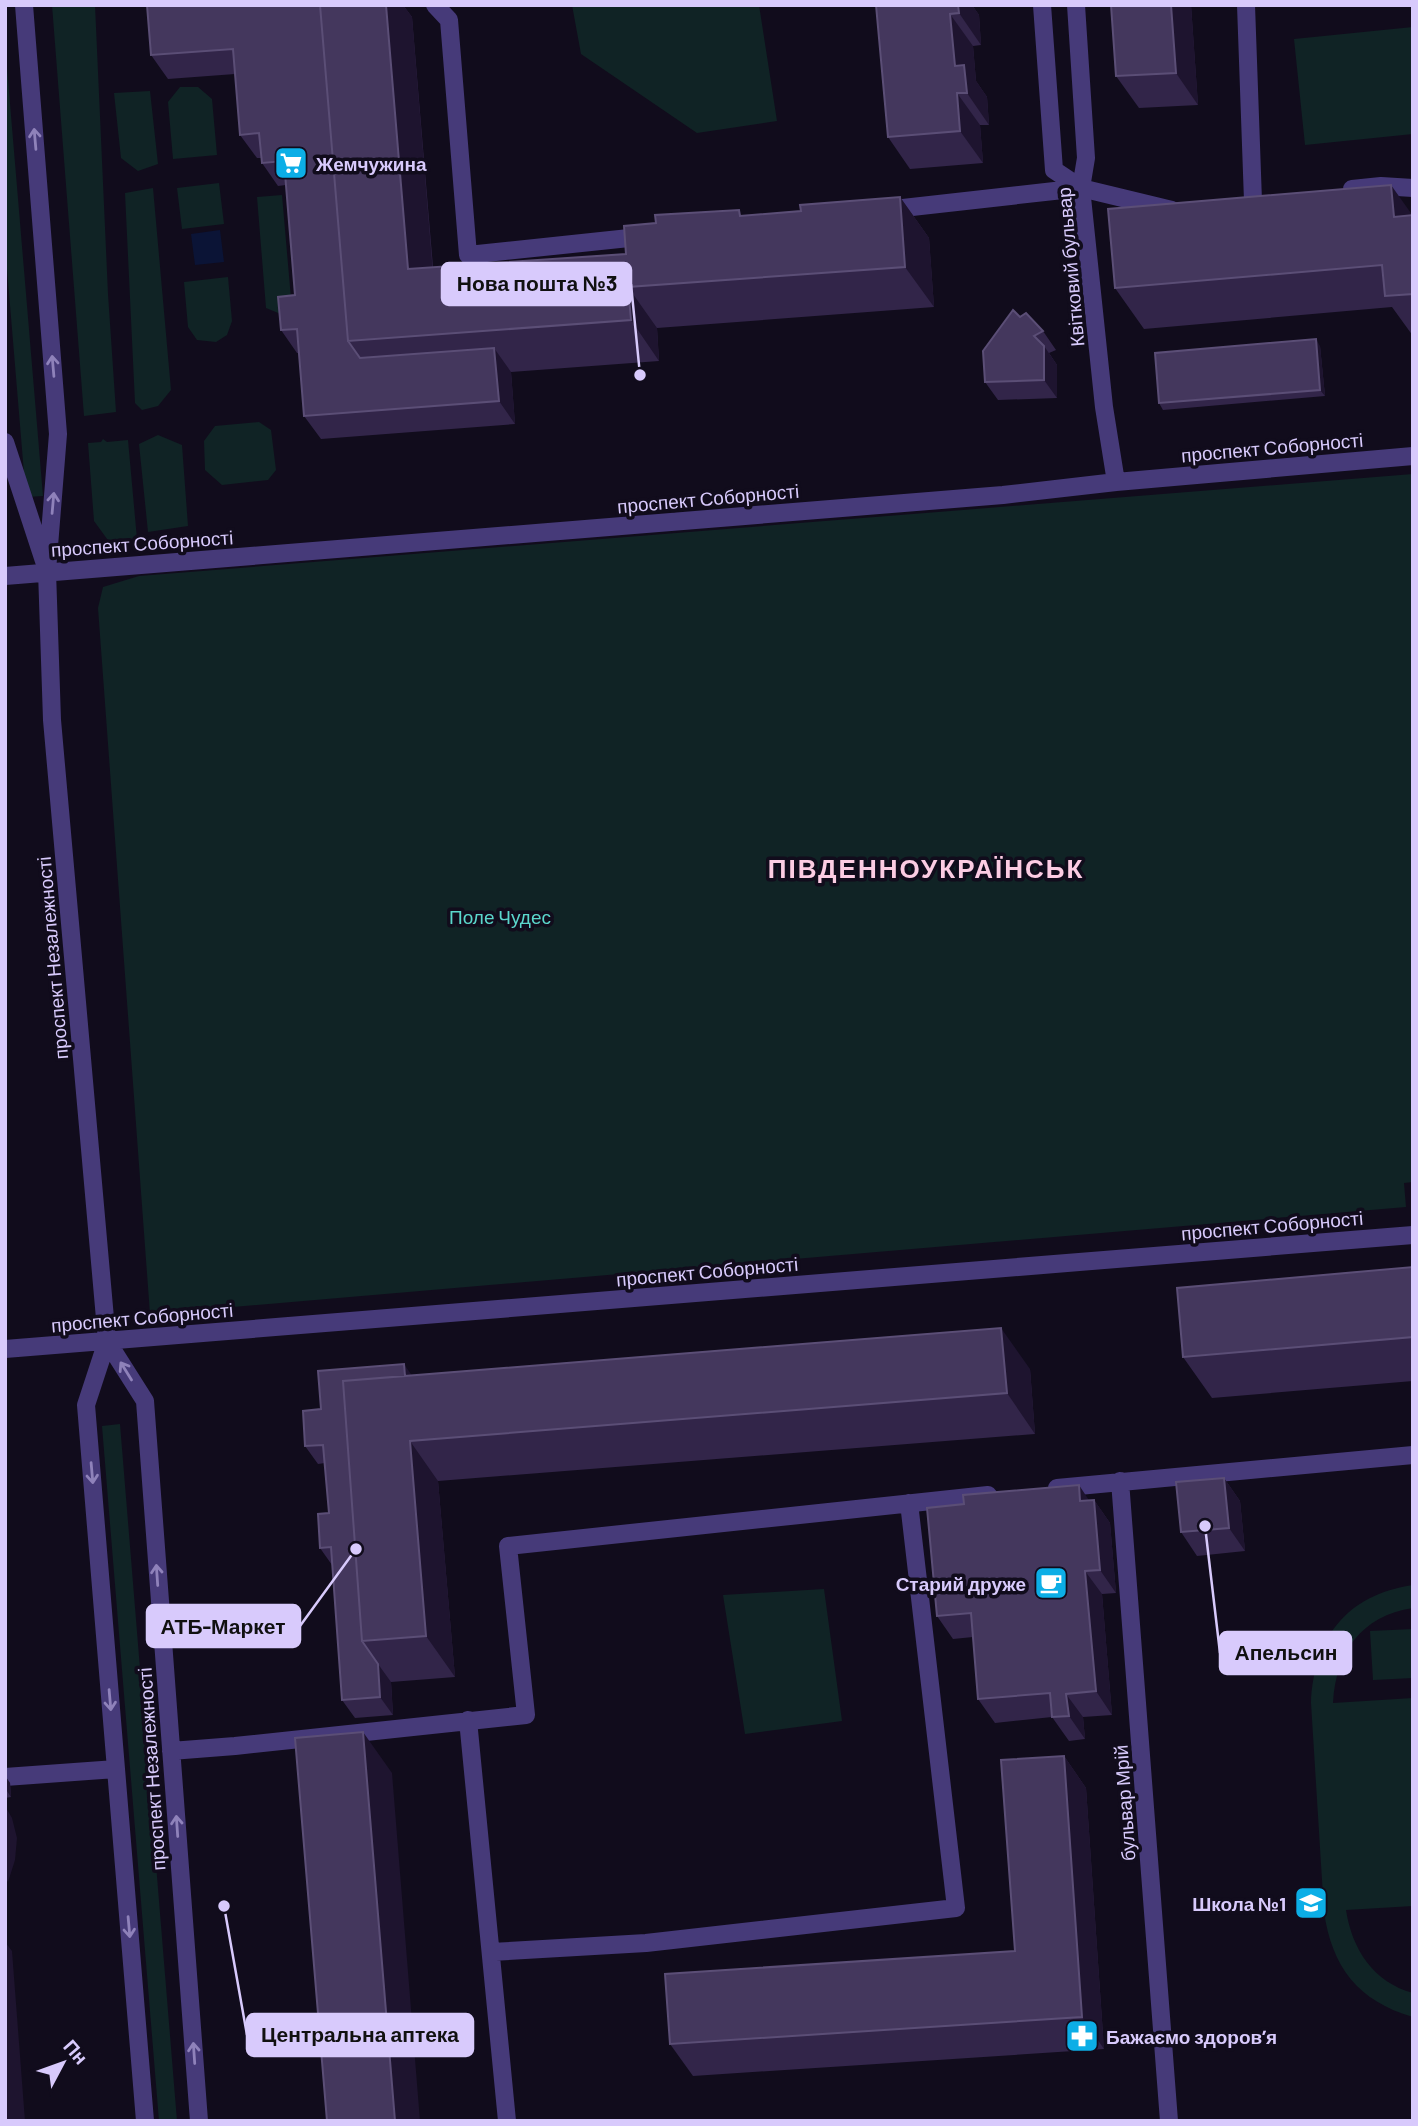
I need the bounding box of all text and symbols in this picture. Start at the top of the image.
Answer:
one-way arrow [28,129,41,151]
supermarket icon: Жемчужина [272,144,310,182]
place label: Жемчужина [315,152,427,175]
street label: Квітковий бульвар [1052,186,1088,348]
callout: Нова пошта №3 [442,263,631,305]
text: Нова пошта №3 [457,270,617,295]
one-way arrow [46,355,59,378]
street label: проспект Соборності [1180,428,1364,466]
street label: проспект Соборності [616,479,800,517]
one-way arrow [47,492,60,515]
street label: проспект Соборності [50,525,234,561]
district label: ПІВДЕННОУКРАЇНСЬК [768,852,1084,883]
street label: проспект Незалежності [32,856,72,1060]
park label: Поле Чудес [449,905,551,928]
street label: проспект Соборності [1180,1206,1364,1244]
street label: проспект Соборності [615,1252,799,1290]
street label: проспект Соборності [50,1298,234,1336]
one-way arrow [118,1362,133,1381]
one-way arrow [86,1461,99,1484]
one-way arrow [151,1563,164,1586]
cafe icon: Старий друже [1032,1564,1070,1602]
place label: Старий друже [896,1572,1026,1595]
callout: АТБ-Маркет [147,1605,300,1647]
text: АТБ-Маркет [160,1613,286,1638]
callout: Апельсин [1220,1632,1351,1674]
text: Апельсин [1234,1639,1338,1664]
street label: проспект Незалежності [132,1667,170,1871]
one-way arrow [104,1688,117,1711]
street label: бульвар Мрій [1108,1744,1140,1862]
one-way arrow [170,1815,183,1838]
school or university icon: Школа №1 [1292,1884,1330,1922]
place label: Школа №1 [1192,1892,1286,1915]
one-way arrow [123,1915,136,1937]
callout: Центральна аптека [247,2014,473,2056]
pharmacy icon: Бажаємо здоровʼя [1063,2017,1101,2055]
text: Центральна аптека [261,2021,459,2046]
place label: Бажаємо здоровʼя [1106,2025,1277,2048]
north arrow [28,2028,98,2098]
text: Пн [59,2034,93,2069]
one-way arrow [187,2042,200,2064]

